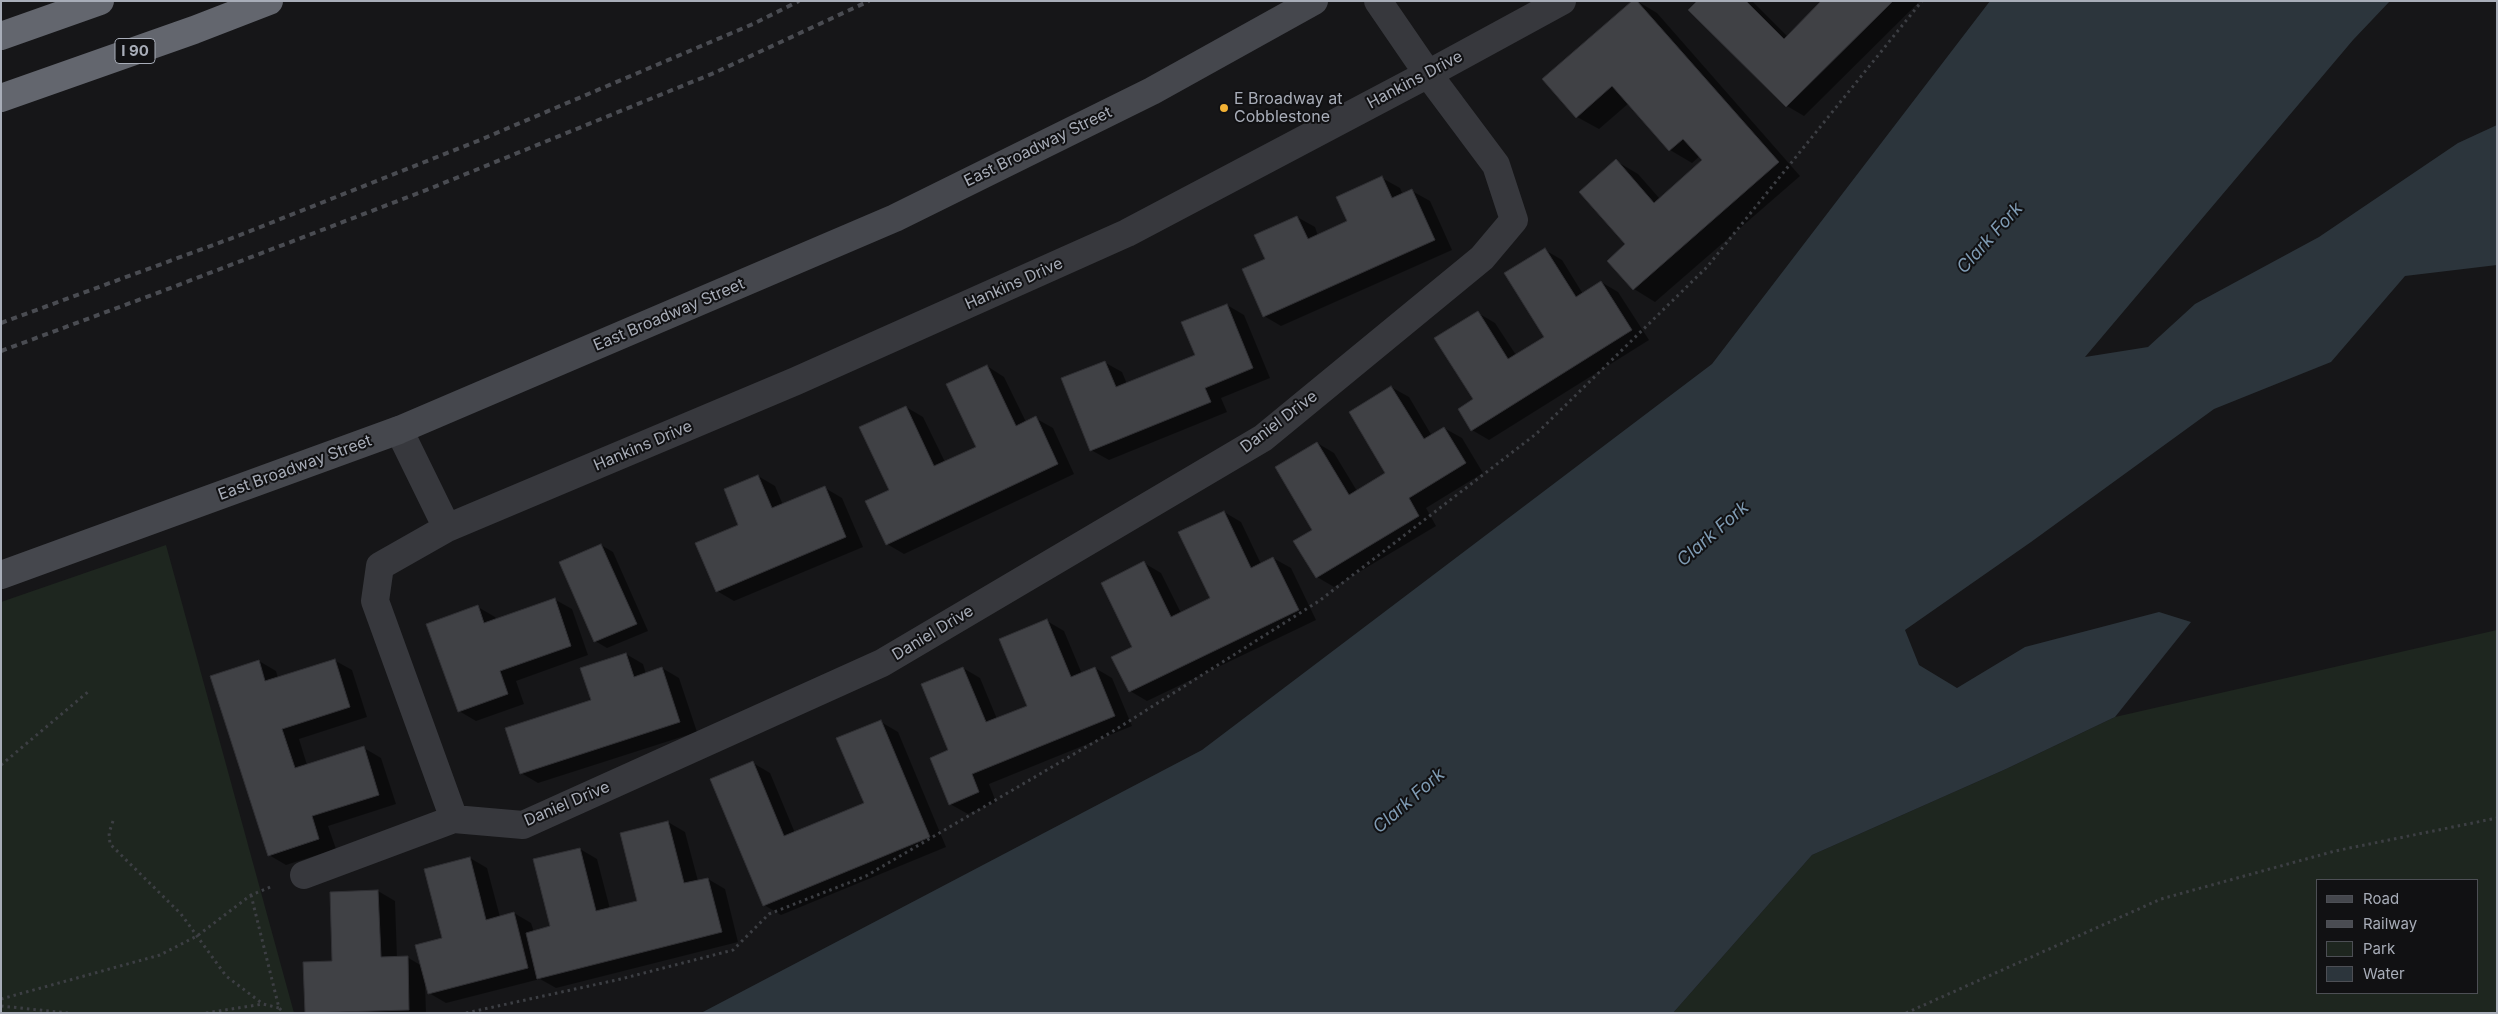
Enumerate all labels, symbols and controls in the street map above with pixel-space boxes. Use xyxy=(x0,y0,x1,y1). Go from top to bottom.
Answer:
road number: I 90 xyxy=(115,38,155,64)
street label: Hankins Drive xyxy=(1364,47,1466,113)
place label: E Broadway at Cobblestone xyxy=(1234,89,1342,127)
marker: E Broadway at Cobblestone xyxy=(1218,102,1230,114)
street label: East Broadway Street xyxy=(961,103,1115,191)
water label: Clark Fork xyxy=(1952,198,2028,278)
street label: Hankins Drive xyxy=(962,254,1066,314)
street label: East Broadway Street xyxy=(591,275,747,355)
street label: Daniel Drive xyxy=(1237,387,1321,457)
street label: Hankins Drive xyxy=(591,417,695,475)
street label: East Broadway Street xyxy=(216,431,374,505)
water label: Clark Fork xyxy=(1673,497,1753,571)
street label: Daniel Drive xyxy=(889,601,977,665)
water label: Clark Fork xyxy=(1369,764,1449,838)
street label: Daniel Drive xyxy=(521,777,613,831)
legend xyxy=(2316,879,2478,994)
text: Road xyxy=(2363,889,2399,908)
text: Railway xyxy=(2363,914,2417,933)
text: Park xyxy=(2363,939,2395,958)
text: Water xyxy=(2363,964,2405,983)

